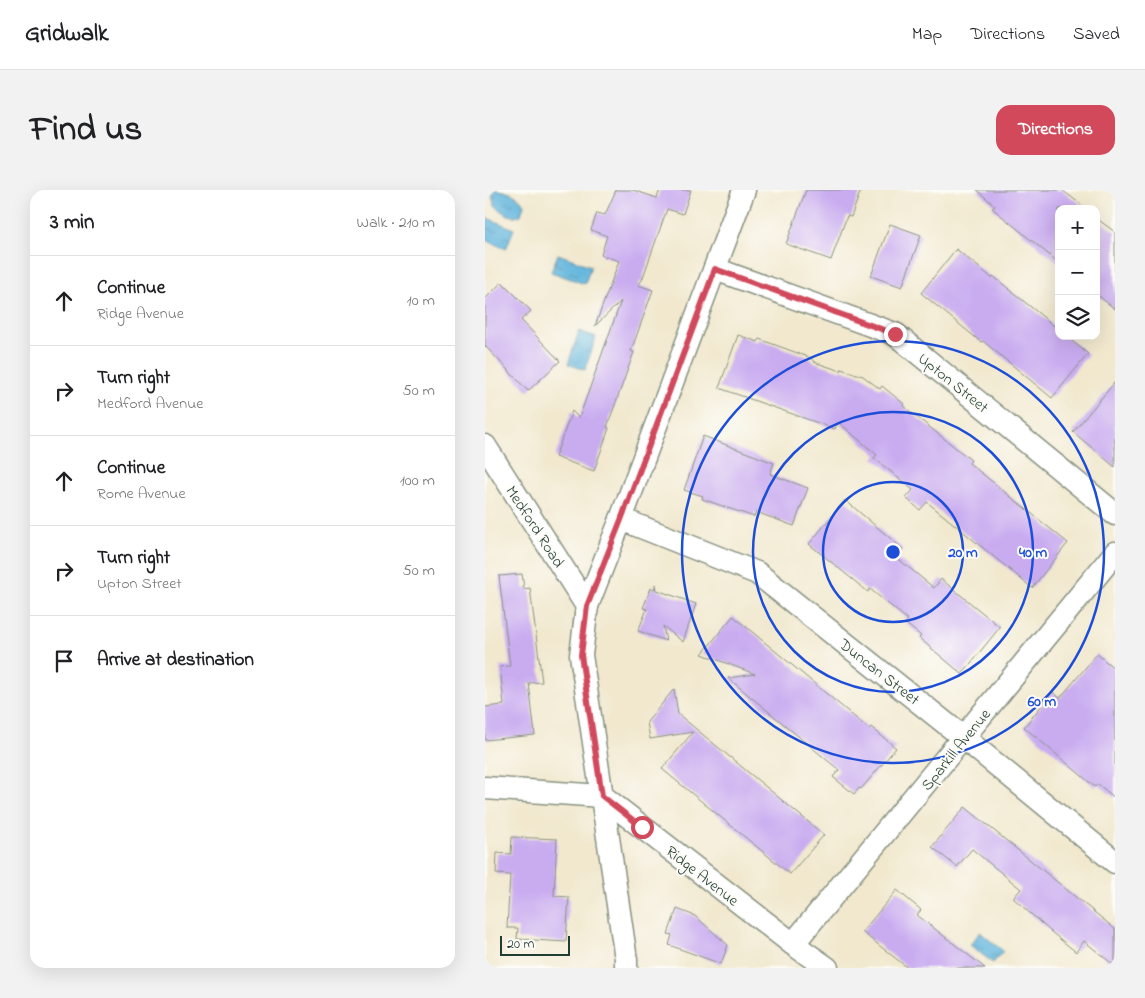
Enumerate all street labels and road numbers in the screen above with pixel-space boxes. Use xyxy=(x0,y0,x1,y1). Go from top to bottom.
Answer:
street label: Upton Street xyxy=(912,348,994,420)
street label: Medford Road xyxy=(499,481,570,573)
street label: Duncan Street xyxy=(832,633,925,712)
street label: Sparkill Avenue xyxy=(916,703,998,797)
street label: Ridge Avenue xyxy=(660,840,744,913)

